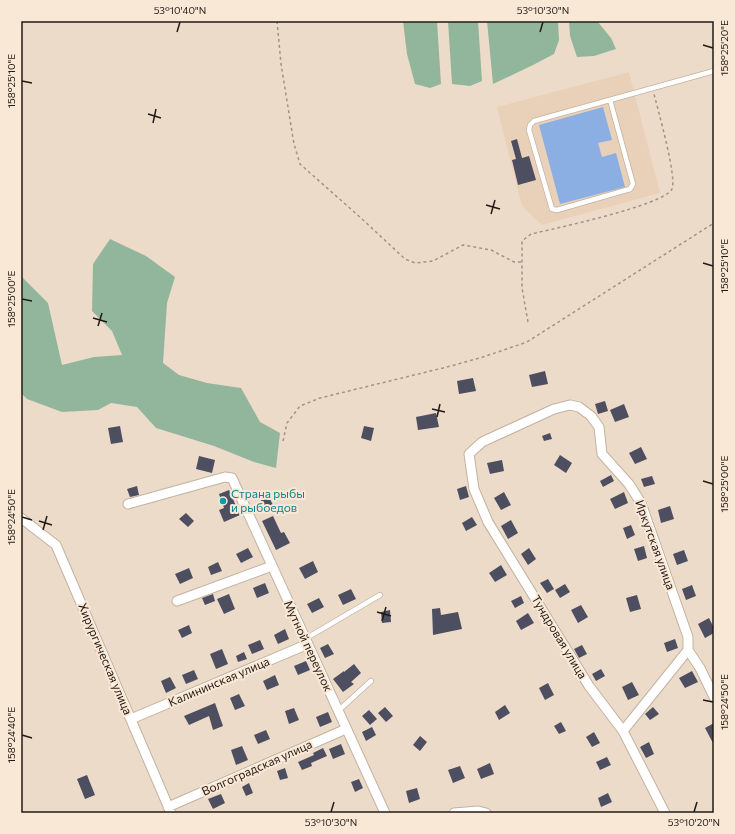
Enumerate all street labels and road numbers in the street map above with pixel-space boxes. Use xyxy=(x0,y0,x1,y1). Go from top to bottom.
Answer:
street label: Иркутская улица xyxy=(633,498,679,591)
street label: Тундровая улица xyxy=(529,592,590,681)
street label: Мутной переулок xyxy=(282,598,336,694)
street label: Хирургическая улица xyxy=(76,601,136,717)
street label: Калининская улица xyxy=(166,653,271,709)
street label: Волгоградская улица xyxy=(199,736,314,798)

